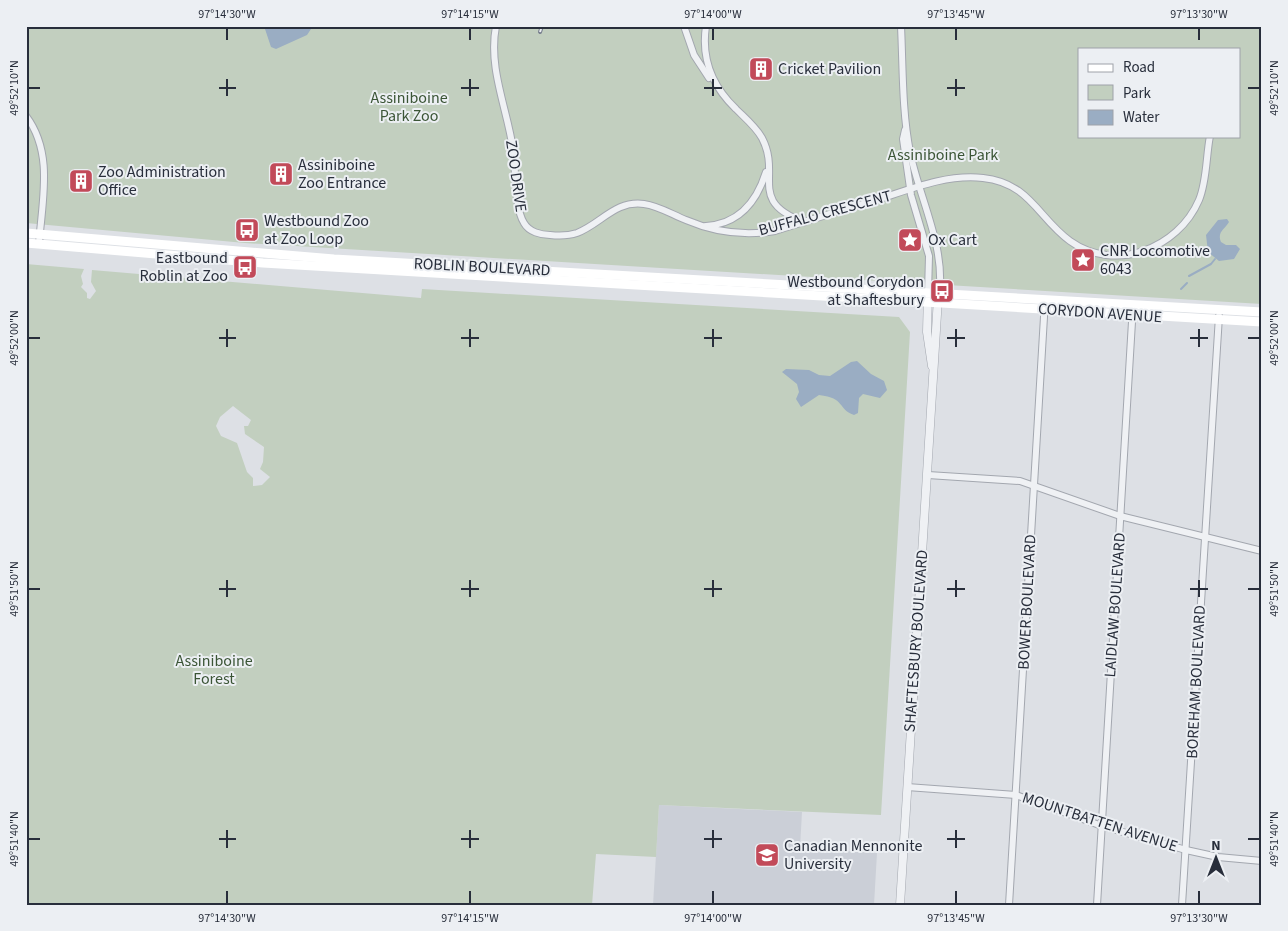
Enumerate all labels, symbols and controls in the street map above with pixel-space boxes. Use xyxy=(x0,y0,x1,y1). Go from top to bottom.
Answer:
text: 97°14'30"W xyxy=(198,6,256,23)
text: 97°14'15"W xyxy=(441,6,499,23)
text: 97°14'00"W xyxy=(684,6,742,23)
text: 97°13'45"W xyxy=(927,6,985,23)
text: 97°13'30"W xyxy=(1170,6,1228,23)
legend xyxy=(1078,48,1240,138)
building icon: Cricket Pavilion xyxy=(748,56,774,82)
text: Road xyxy=(1123,57,1155,78)
place label: Cricket Pavilion xyxy=(778,58,881,80)
text: 49°52'10"N xyxy=(6,60,23,116)
text: 49°52'10"N xyxy=(1266,60,1283,116)
text: Park xyxy=(1123,83,1152,104)
park label: Assiniboine Park Zoo xyxy=(370,87,448,127)
text: Water xyxy=(1123,107,1160,128)
street label: ZOO DRIVE xyxy=(500,139,532,213)
park label: Assiniboine Park xyxy=(888,144,998,166)
place label: Assiniboine Zoo Entrance xyxy=(298,154,386,194)
place label: Zoo Administration Office xyxy=(98,161,226,201)
building icon: Assiniboine Zoo Entrance xyxy=(268,161,294,187)
building icon: Zoo Administration Office xyxy=(68,168,94,194)
street label: BUFFALO CRESCENT xyxy=(756,185,894,241)
place label: Westbound Zoo at Zoo Loop xyxy=(264,210,369,250)
bus stop icon: Westbound Zoo at Zoo Loop xyxy=(234,217,260,243)
place icon: Ox Cart xyxy=(897,227,923,253)
place label: Ox Cart xyxy=(928,229,977,251)
place label: CNR Locomotive 6043 xyxy=(1100,240,1210,280)
place label: Eastbound Roblin at Zoo xyxy=(139,247,228,287)
place icon: CNR Locomotive 6043 xyxy=(1070,247,1096,273)
street label: ROBLIN BOULEVARD xyxy=(413,252,551,282)
bus stop icon: Eastbound Roblin at Zoo xyxy=(232,254,258,280)
place label: Westbound Corydon at Shaftesbury xyxy=(787,271,925,311)
bus stop icon: Westbound Corydon at Shaftesbury xyxy=(929,278,955,304)
street label: CORYDON AVENUE xyxy=(1037,298,1163,328)
text: 49°52'00"N xyxy=(6,310,23,366)
text: 49°52'00"N xyxy=(1266,310,1283,366)
street label: LAIDLAW BOULEVARD xyxy=(1099,532,1131,678)
street label: BOWER BOULEVARD xyxy=(1012,534,1042,670)
street label: SHAFTESBURY BOULEVARD xyxy=(899,549,933,733)
text: 49°51'50"N xyxy=(6,561,23,617)
text: 49°51'50"N xyxy=(1266,561,1283,617)
street label: BOREHAM BOULEVARD xyxy=(1181,605,1211,759)
park label: Assiniboine Forest xyxy=(175,650,253,690)
street label: MOUNTBATTEN AVENUE xyxy=(1020,786,1180,858)
text: 49°51'40"N xyxy=(6,811,23,867)
text: 49°51'40"N xyxy=(1266,811,1283,867)
north arrow xyxy=(1190,834,1240,884)
place label: Canadian Mennonite University xyxy=(784,835,922,875)
text: N xyxy=(1211,836,1221,856)
school or university icon: Canadian Mennonite University xyxy=(754,842,780,868)
text: 97°14'30"W xyxy=(198,910,256,927)
text: 97°14'15"W xyxy=(441,910,499,927)
text: 97°14'00"W xyxy=(684,910,742,927)
text: 97°13'45"W xyxy=(927,910,985,927)
text: 97°13'30"W xyxy=(1170,910,1228,927)

